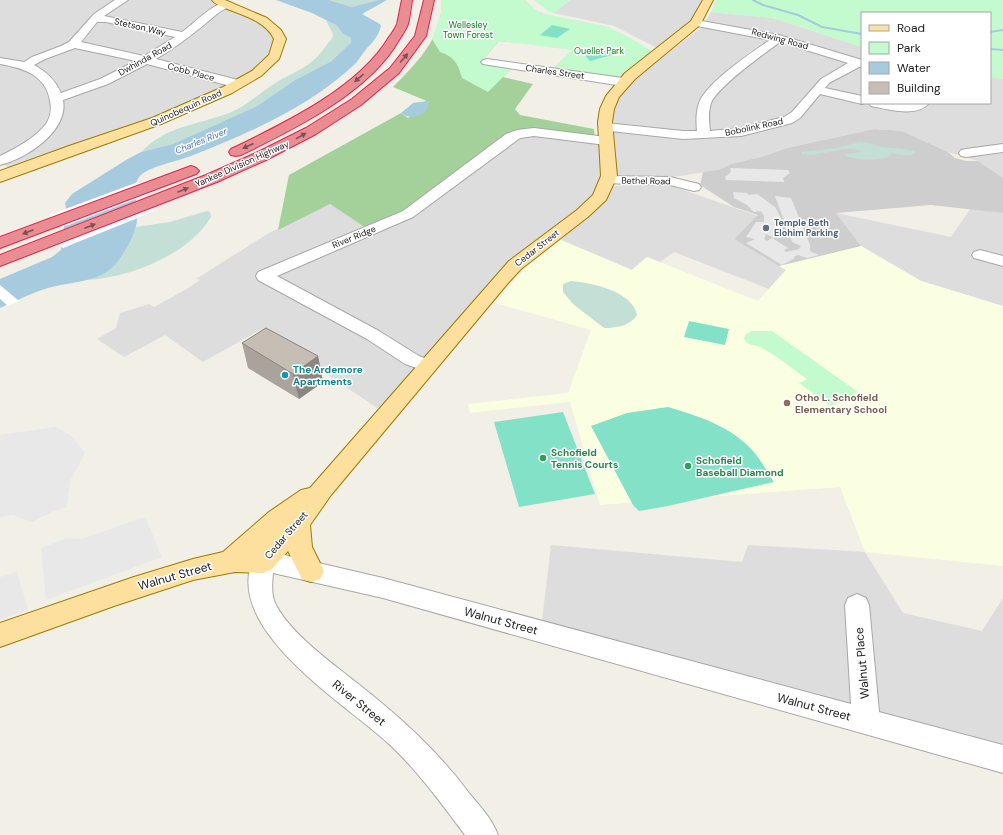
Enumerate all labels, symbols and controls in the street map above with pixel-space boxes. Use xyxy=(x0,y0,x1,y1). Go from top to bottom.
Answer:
legend xyxy=(861,12,991,104)
street label: Stetson Way xyxy=(113,15,167,39)
park label: Wellesley Town Forest xyxy=(443,19,493,41)
text: Road xyxy=(897,20,925,36)
street label: Redwing Road xyxy=(750,26,810,52)
street label: Dwhinda Road xyxy=(116,39,174,79)
text: Park xyxy=(897,40,921,56)
park label: Ouellet Park xyxy=(574,45,624,57)
one-way arrow xyxy=(400,53,409,64)
street label: Cobb Place xyxy=(166,60,216,84)
text: Water xyxy=(897,60,931,76)
street label: Charles Street xyxy=(525,62,586,82)
one-way arrow xyxy=(354,74,364,83)
text: Building xyxy=(897,80,941,96)
street label: Quinobequin Road xyxy=(148,87,224,129)
street label: Bobolink Road xyxy=(724,115,784,139)
water label: Charles River xyxy=(173,125,229,157)
one-way arrow xyxy=(295,133,307,140)
street label: Yankee Division Highway xyxy=(193,138,291,190)
one-way arrow xyxy=(243,143,254,149)
street label: Bethel Road xyxy=(621,175,671,187)
one-way arrow xyxy=(177,187,189,193)
place label: Temple Beth Elohim Parking xyxy=(774,217,839,239)
one-way arrow xyxy=(85,223,97,229)
street label: River Ridge xyxy=(330,223,378,251)
marker: Temple Beth Elohim Parking xyxy=(761,223,771,233)
street label: Cedar Street xyxy=(512,227,562,269)
one-way arrow xyxy=(22,230,34,236)
place label: The Ardemore Apartments xyxy=(293,363,363,388)
marker: The Ardemore Apartments xyxy=(280,370,290,380)
place label: Otho L. Schofield Elementary School xyxy=(795,391,887,416)
marker: Otho L. Schofield Elementary School xyxy=(782,398,792,408)
place label: Schofield Tennis Courts xyxy=(551,446,618,471)
marker: Schofield Tennis Courts xyxy=(538,453,548,463)
place label: Schofield Baseball Diamond xyxy=(696,454,784,479)
marker: Schofield Baseball Diamond xyxy=(683,461,693,471)
street label: Cedar Street xyxy=(262,508,310,562)
street label: Walnut Street xyxy=(136,558,214,594)
street label: Walnut Street xyxy=(462,603,540,639)
street label: Walnut Place xyxy=(851,626,873,699)
street label: River Street xyxy=(329,676,389,730)
street label: Walnut Street xyxy=(775,689,853,725)

